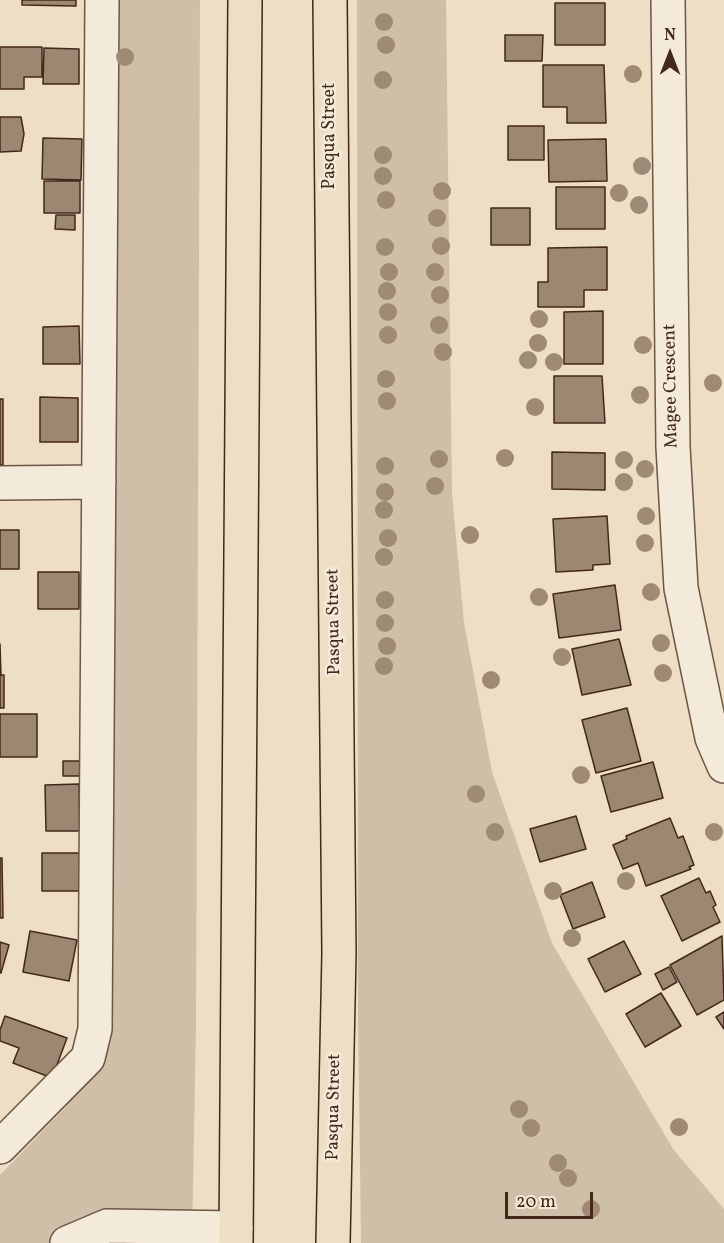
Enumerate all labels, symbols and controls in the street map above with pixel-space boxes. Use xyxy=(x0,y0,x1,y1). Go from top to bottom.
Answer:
north arrow xyxy=(640,24,700,84)
text: N xyxy=(664,25,676,47)
street label: Pasqua Street xyxy=(320,83,342,189)
street label: Magee Crescent xyxy=(660,323,684,449)
street label: Pasqua Street xyxy=(323,568,347,676)
street label: Pasqua Street xyxy=(323,1053,347,1161)
scale bar xyxy=(508,1180,596,1218)
text: 20 m xyxy=(516,1190,556,1215)

